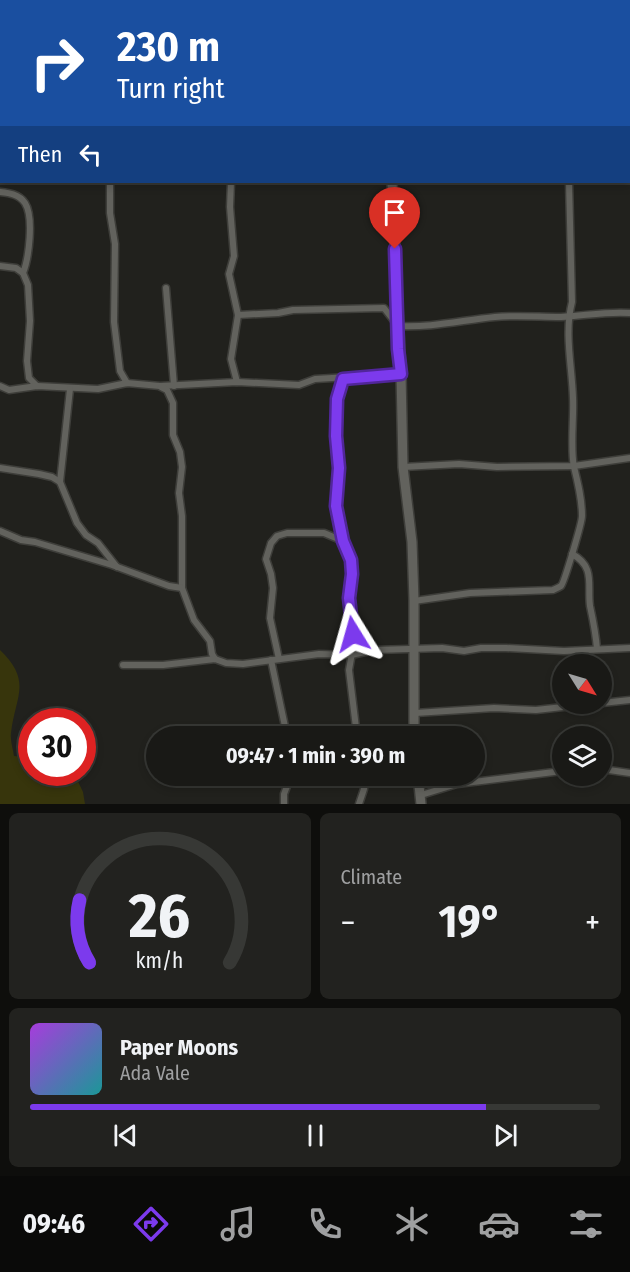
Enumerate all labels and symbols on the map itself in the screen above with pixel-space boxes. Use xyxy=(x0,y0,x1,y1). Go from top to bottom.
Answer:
pin xyxy=(369,187,420,249)
position arrow xyxy=(321,602,385,666)
north arrow xyxy=(552,654,612,714)
speed limit sign: 30 xyxy=(18,708,96,786)

